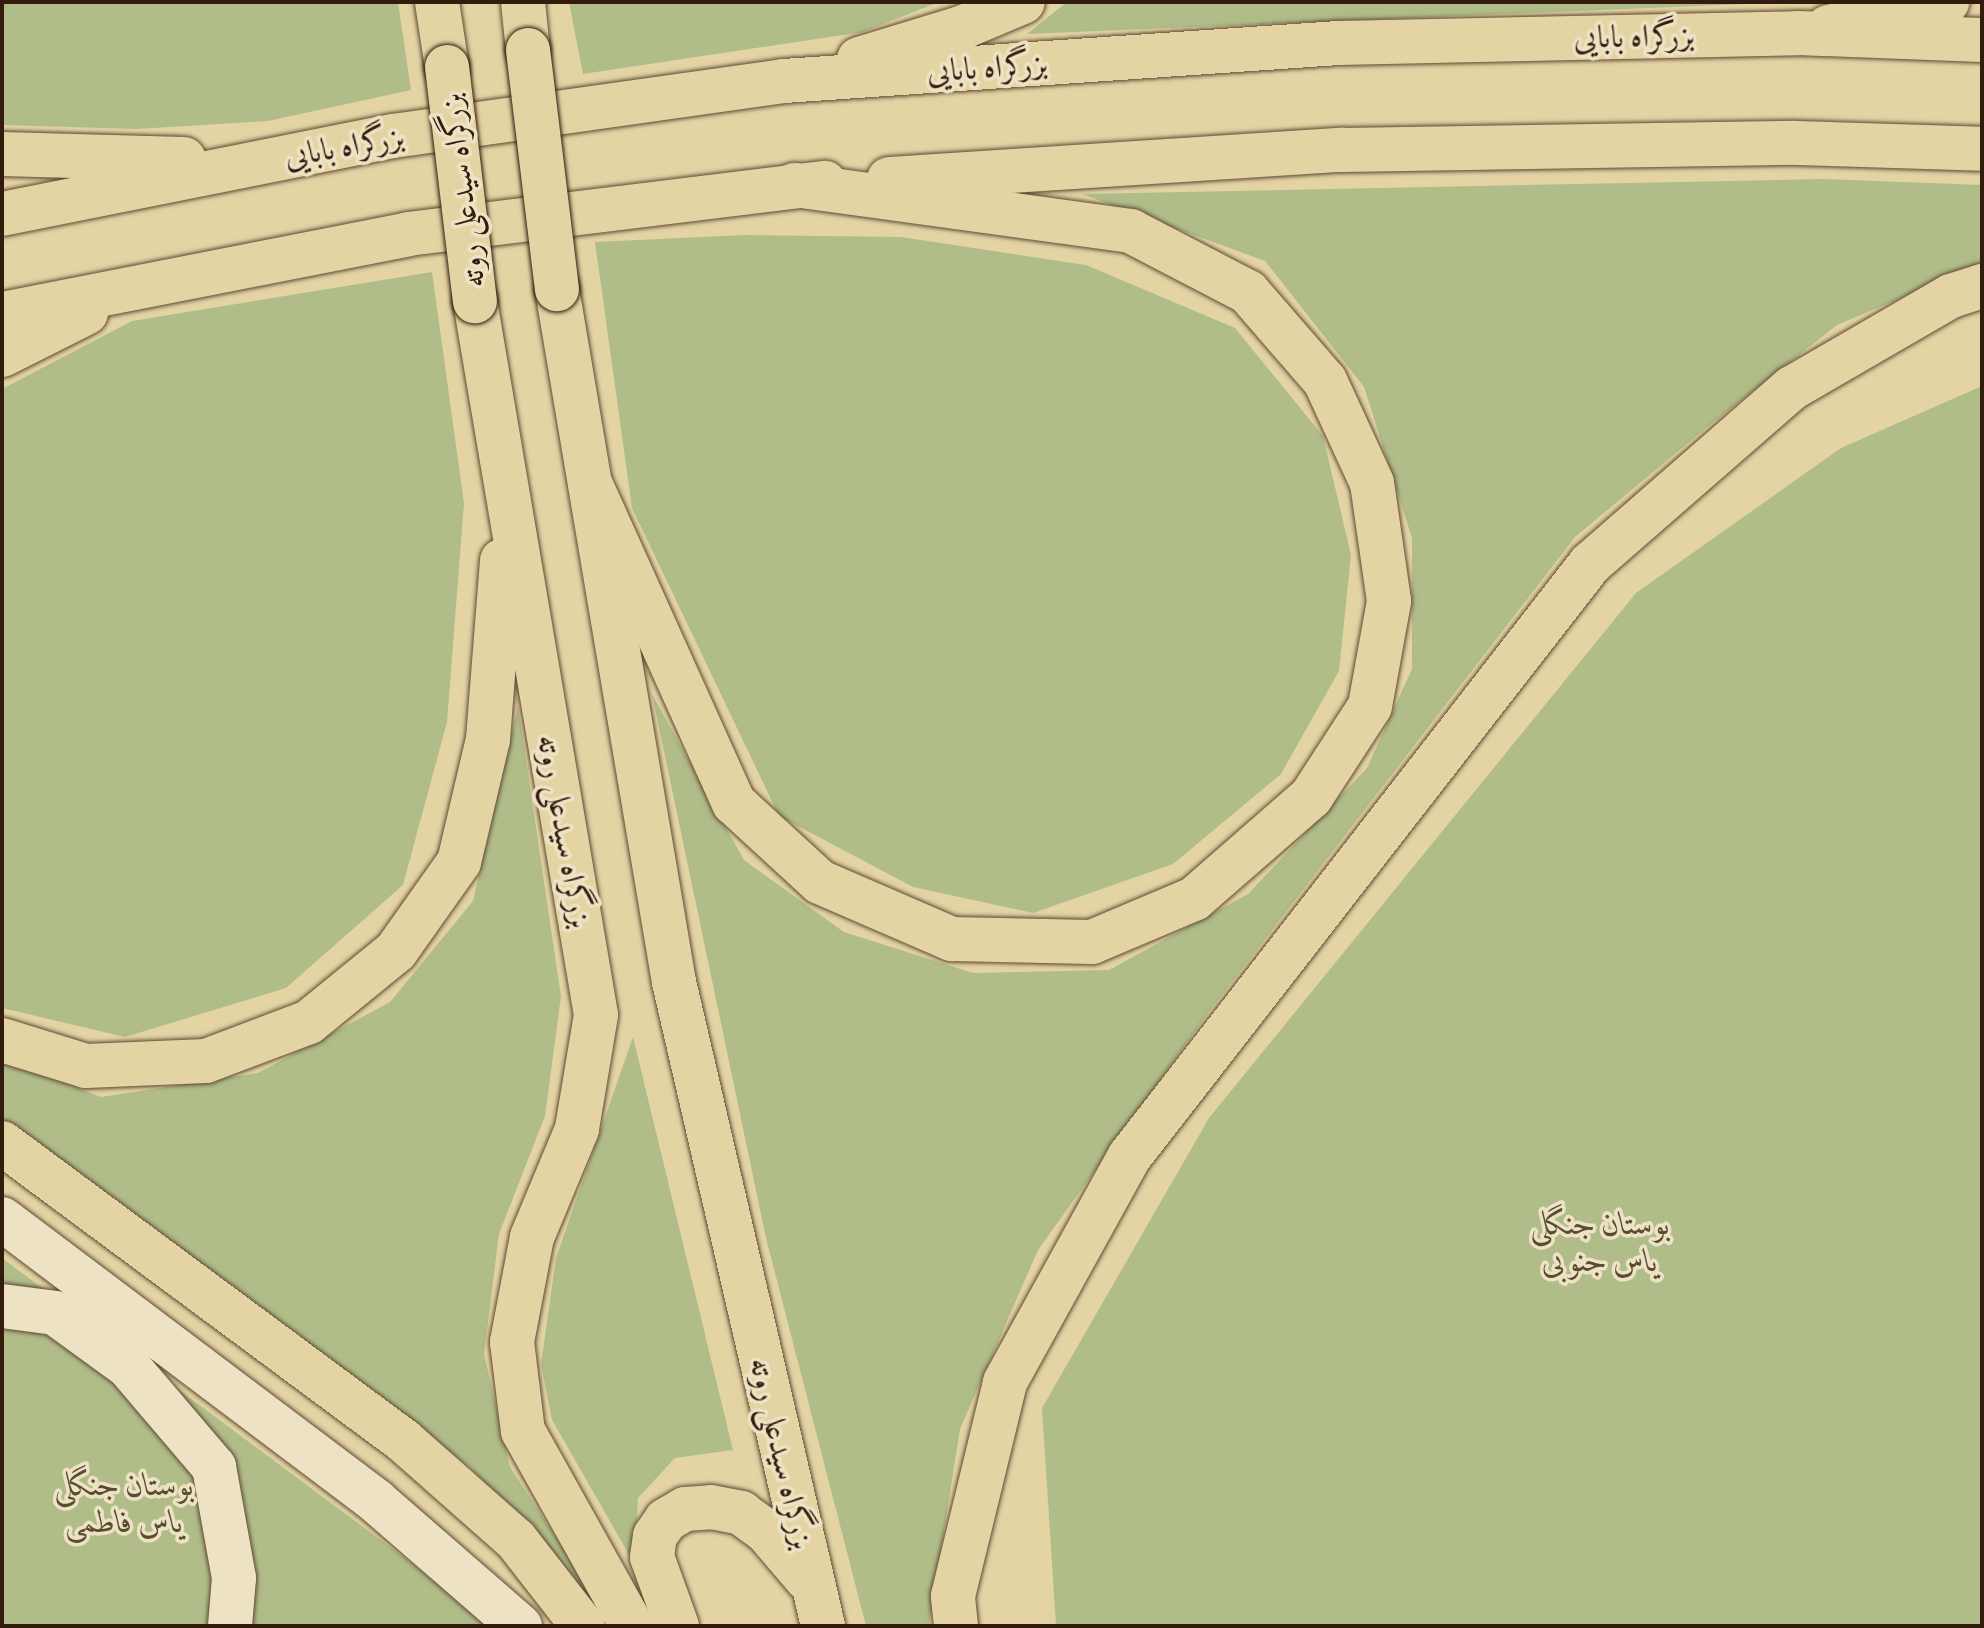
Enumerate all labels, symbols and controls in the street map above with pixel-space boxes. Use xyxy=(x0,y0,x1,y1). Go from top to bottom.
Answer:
street label: بزرگراه بابایی xyxy=(1573,16,1695,56)
street label: بزرگراه بابایی xyxy=(925,44,1049,90)
street label: بزرگراه سیدعلی روته xyxy=(431,92,493,290)
street label: بزرگراه بابایی xyxy=(281,117,407,175)
street label: بزرگراه سیدعلی روته xyxy=(529,731,601,931)
park label: بوستان جنگلی یاس جنوبی xyxy=(1530,1205,1670,1280)
street label: بزرگراه سیدعلی روته xyxy=(741,1353,823,1553)
park label: بوستان جنگلی یاس فاطمی xyxy=(54,1466,194,1541)

